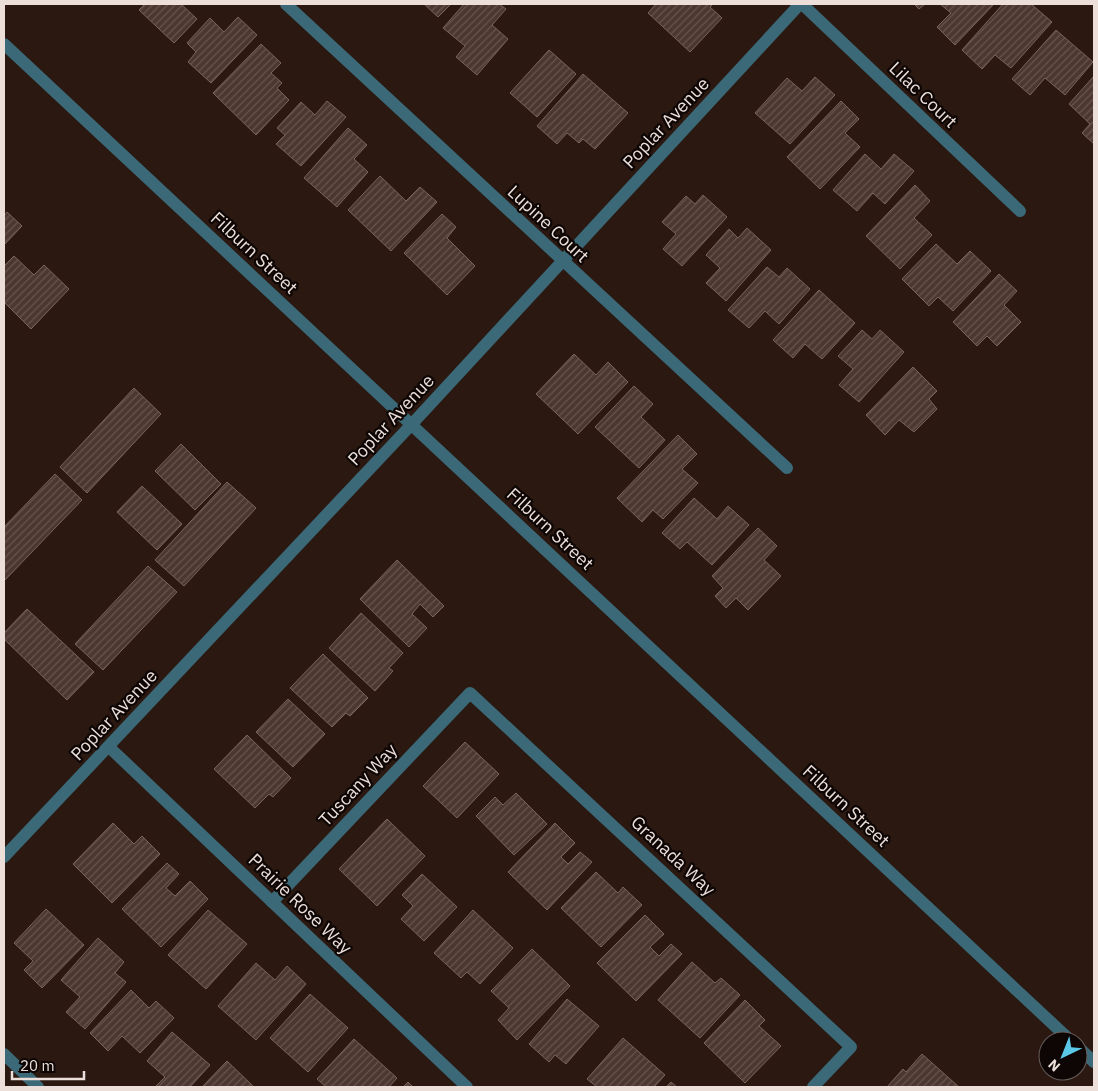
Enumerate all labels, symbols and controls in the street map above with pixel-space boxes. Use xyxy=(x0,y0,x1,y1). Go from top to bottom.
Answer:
street label: Lilac Court xyxy=(884,57,962,133)
street label: Poplar Avenue xyxy=(617,72,714,173)
street label: Lupine Court xyxy=(503,180,594,267)
street label: Filburn Street xyxy=(206,207,303,299)
street label: Poplar Avenue xyxy=(342,369,439,470)
street label: Filburn Street xyxy=(502,483,599,575)
street label: Poplar Avenue xyxy=(65,664,162,765)
street label: Tuscany Way xyxy=(314,739,402,831)
street label: Filburn Street xyxy=(798,760,895,852)
street label: Granada Way xyxy=(626,811,720,901)
street label: Prairie Rose Way xyxy=(244,848,357,959)
north arrow xyxy=(1038,1031,1088,1081)
scale bar xyxy=(12,1048,85,1080)
text: N xyxy=(1044,1055,1064,1076)
text: 20 m xyxy=(20,1056,55,1075)

